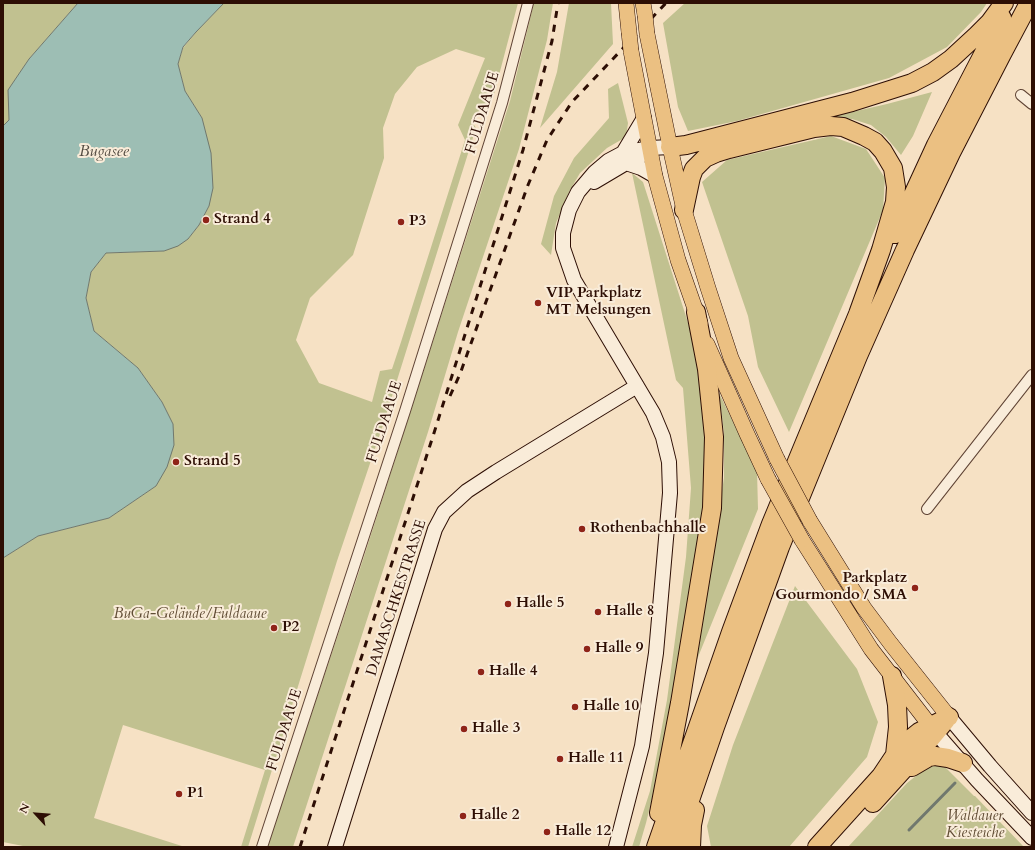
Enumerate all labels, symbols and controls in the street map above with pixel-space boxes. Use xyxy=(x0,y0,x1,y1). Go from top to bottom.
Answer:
street label: FULDAAUE xyxy=(462,70,504,156)
water label: Bugasee xyxy=(79,142,129,162)
place label: Strand 4 xyxy=(214,211,271,229)
place label: P3 xyxy=(409,213,426,231)
marker: Strand 4 xyxy=(201,215,211,225)
marker: P3 xyxy=(396,217,406,227)
place label: VIP Parkplatz MT Melsungen xyxy=(546,285,651,320)
marker: VIP Parkplatz MT Melsungen xyxy=(533,298,543,308)
street label: FULDAAUE xyxy=(363,379,407,465)
place label: Strand 5 xyxy=(184,453,241,471)
marker: Strand 5 xyxy=(171,457,181,467)
street label: DAMASCHKESTRASSE xyxy=(363,517,431,679)
place label: Rothenbachhalle xyxy=(590,520,706,538)
marker: Rothenbachhalle xyxy=(577,524,587,534)
place label: Parkplatz Gourmondo / SMA xyxy=(775,570,907,605)
marker: Parkplatz Gourmondo / SMA xyxy=(910,583,920,593)
place label: Halle 5 xyxy=(516,595,565,613)
marker: Halle 5 xyxy=(503,599,513,609)
place label: Halle 8 xyxy=(606,603,655,621)
park label: BuGa-Gelände/Fuldaaue xyxy=(114,606,266,624)
marker: Halle 8 xyxy=(593,607,603,617)
place label: P2 xyxy=(282,619,299,637)
marker: P2 xyxy=(269,623,279,633)
place label: Halle 9 xyxy=(595,640,644,658)
marker: Halle 9 xyxy=(582,644,592,654)
place label: Halle 4 xyxy=(489,663,538,681)
marker: Halle 4 xyxy=(476,667,486,677)
street label: FULDAAUE xyxy=(263,687,307,773)
place label: Halle 10 xyxy=(583,698,639,716)
marker: Halle 10 xyxy=(570,702,580,712)
place label: Halle 3 xyxy=(472,720,521,738)
marker: Halle 3 xyxy=(459,724,469,734)
place label: Halle 11 xyxy=(568,750,624,768)
marker: Halle 11 xyxy=(555,754,565,764)
place label: P1 xyxy=(187,785,204,803)
marker: P1 xyxy=(174,789,184,799)
north arrow xyxy=(16,794,56,834)
text: N xyxy=(16,801,34,816)
place label: Halle 2 xyxy=(471,807,520,825)
park label: Waldauer Kiesteiche xyxy=(946,808,1004,843)
marker: Halle 2 xyxy=(458,811,468,821)
place label: Halle 12 xyxy=(555,823,611,841)
marker: Halle 12 xyxy=(542,827,552,837)

